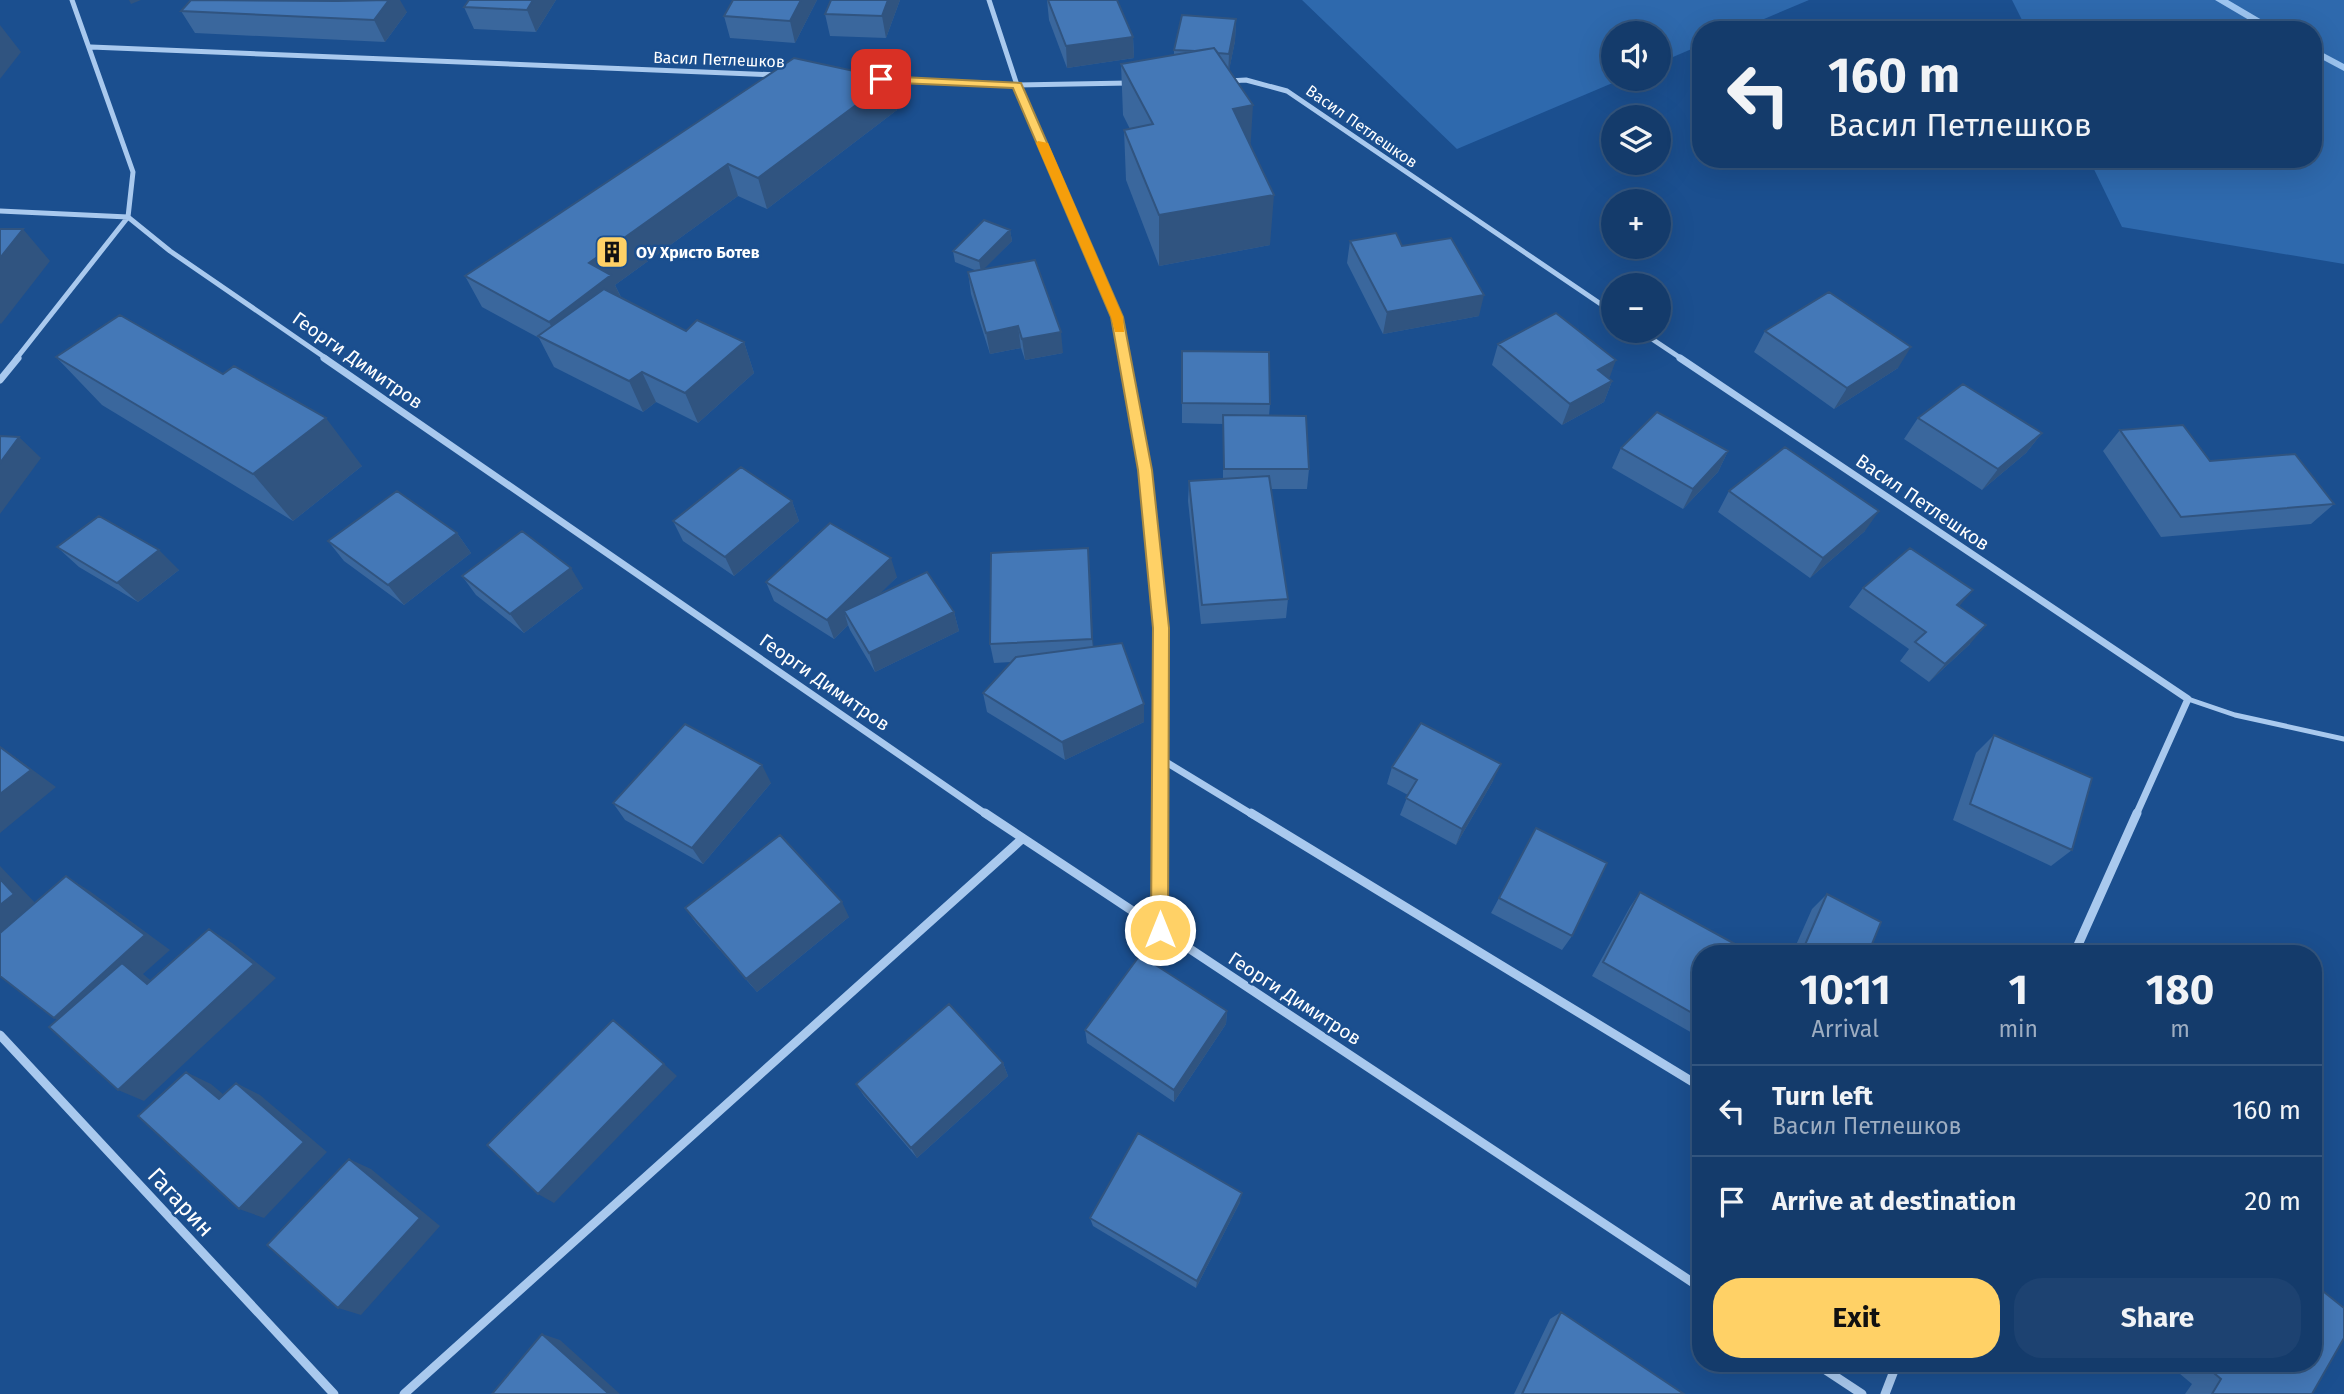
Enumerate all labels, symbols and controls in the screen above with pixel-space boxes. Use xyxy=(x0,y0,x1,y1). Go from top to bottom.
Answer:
map controls xyxy=(1601,21,1671,343)
button: sound xyxy=(1601,21,1671,91)
text: 160 m xyxy=(1828,46,1960,105)
street label: Васил Петлешков xyxy=(653,48,785,71)
pin xyxy=(851,49,911,109)
icon: left xyxy=(1713,49,1804,140)
icon: arrive xyxy=(862,60,900,98)
street label: Васил Петлешков xyxy=(1302,81,1421,172)
button: layers xyxy=(1601,105,1671,175)
text: Васил Петлешков xyxy=(1828,106,2092,144)
button: + xyxy=(1601,189,1671,259)
building icon: ОУ Христо Ботев xyxy=(593,233,631,271)
place label: ОУ Христо Ботев xyxy=(636,243,760,262)
button: − xyxy=(1601,273,1671,343)
street label: Георги Димитров xyxy=(288,307,427,414)
street label: Васил Петлешков xyxy=(1851,449,1994,556)
street label: Георги Димитров xyxy=(755,629,894,736)
position arrow xyxy=(1123,893,1197,967)
street label: Георги Димитров xyxy=(1224,947,1366,1050)
text: 10:11 xyxy=(1800,965,1891,1015)
text: 1 xyxy=(2008,965,2028,1015)
text: 180 xyxy=(2146,965,2214,1015)
text: Arrival xyxy=(1811,1015,1879,1043)
text: min xyxy=(1998,1015,2038,1043)
text: m xyxy=(2170,1015,2190,1043)
text: Turn left xyxy=(1772,1081,1873,1112)
icon: left xyxy=(1713,1092,1751,1130)
text: 160 m xyxy=(2232,1095,2301,1126)
text: Васил Петлешков xyxy=(1772,1112,1962,1140)
street label: Гагарин xyxy=(142,1162,220,1242)
icon: arrive xyxy=(1713,1183,1751,1221)
text: Arrive at destination xyxy=(1772,1186,2016,1217)
text: 20 m xyxy=(2244,1186,2301,1217)
button: Exit xyxy=(1713,1278,2000,1358)
button: Share xyxy=(2014,1278,2301,1358)

